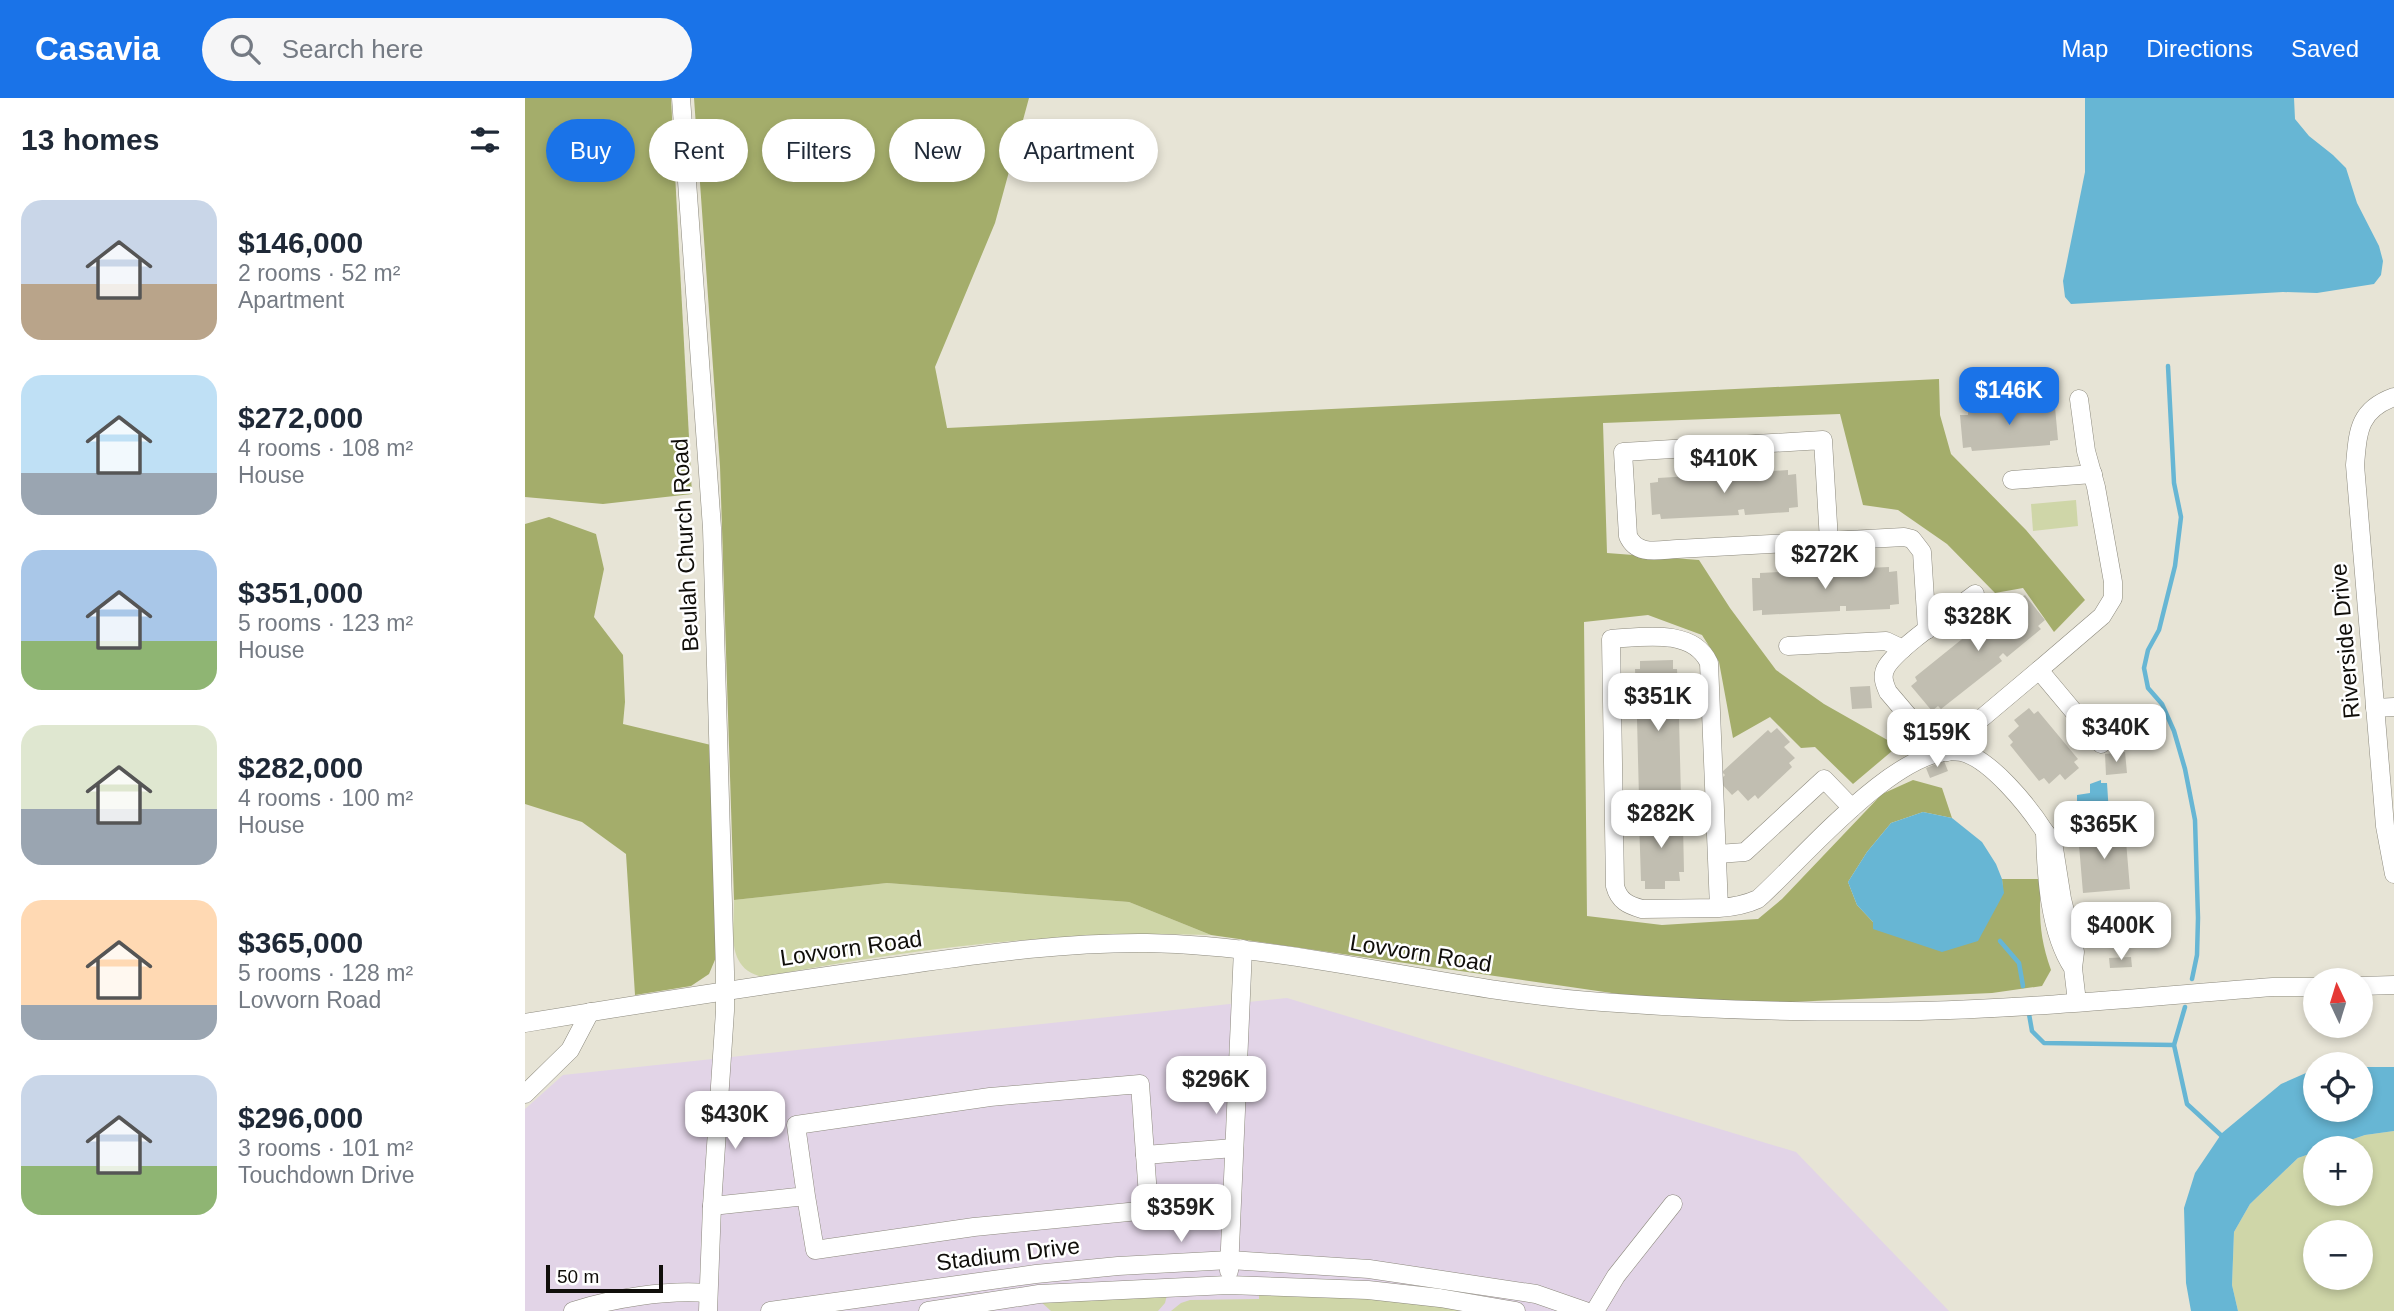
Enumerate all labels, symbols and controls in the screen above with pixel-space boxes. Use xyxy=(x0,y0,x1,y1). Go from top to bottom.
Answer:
search box xyxy=(202,18,692,81)
text: Casavia xyxy=(35,30,160,67)
icon: search xyxy=(226,30,264,68)
text: Search here xyxy=(282,34,423,64)
text: Map xyxy=(2062,35,2108,62)
text: Directions xyxy=(2146,35,2253,62)
text: Saved xyxy=(2291,35,2359,62)
chip: Buy xyxy=(546,119,635,182)
chip: Rent xyxy=(649,119,748,182)
chip: Filters xyxy=(762,119,875,182)
chip: New xyxy=(889,119,985,182)
chip: Apartment xyxy=(999,119,1158,182)
icon: filters xyxy=(466,121,504,159)
text: 13 homes xyxy=(21,123,159,156)
text: $146,000 xyxy=(238,226,363,259)
icon: home xyxy=(77,228,161,312)
text: 2 rooms · 52 m² xyxy=(238,260,400,286)
text: Apartment xyxy=(238,287,344,313)
pin: $146K xyxy=(1960,368,2058,427)
text: $146K xyxy=(1975,377,2043,403)
text: $272,000 xyxy=(238,401,363,434)
icon: home xyxy=(77,403,161,487)
text: 4 rooms · 108 m² xyxy=(238,435,413,461)
pin: $410K xyxy=(1675,436,1773,495)
street label: Beulah Church Road xyxy=(666,438,704,652)
text: $410K xyxy=(1690,445,1758,471)
text: House xyxy=(238,462,304,488)
pin: $272K xyxy=(1776,532,1874,591)
text: $272K xyxy=(1791,541,1859,567)
street label: Riverside Drive xyxy=(2325,562,2365,720)
text: $351,000 xyxy=(238,576,363,609)
icon: home xyxy=(77,578,161,662)
pin: $328K xyxy=(1929,594,2027,653)
text: $328K xyxy=(1944,603,2012,629)
text: 5 rooms · 123 m² xyxy=(238,610,413,636)
text: House xyxy=(238,637,304,663)
pin: $351K xyxy=(1609,674,1707,733)
text: $351K xyxy=(1624,683,1692,709)
pin: $340K xyxy=(2067,704,2165,764)
pin: $159K xyxy=(1888,710,1986,769)
text: $340K xyxy=(2082,714,2150,740)
text: $159K xyxy=(1903,719,1971,745)
text: $282,000 xyxy=(238,751,363,784)
icon: home xyxy=(77,753,161,837)
text: 4 rooms · 100 m² xyxy=(238,785,413,811)
pin: $282K xyxy=(1612,790,1710,850)
text: $282K xyxy=(1627,800,1695,826)
pin: $365K xyxy=(2055,802,2153,861)
text: $365K xyxy=(2070,811,2138,837)
text: House xyxy=(238,812,304,838)
pin: $400K xyxy=(2072,902,2170,962)
text: $400K xyxy=(2087,912,2155,938)
street label: Lovvorn Road xyxy=(778,925,924,971)
text: $365,000 xyxy=(238,926,363,959)
icon: home xyxy=(77,928,161,1012)
street label: Lovvorn Road xyxy=(1348,929,1494,977)
text: 5 rooms · 128 m² xyxy=(238,960,413,986)
north arrow xyxy=(2303,968,2373,1038)
map controls xyxy=(2303,968,2373,1290)
text: Lovvorn Road xyxy=(238,987,381,1013)
button: locate xyxy=(2303,1052,2373,1122)
pin: $296K xyxy=(1167,1056,1265,1116)
text: $296K xyxy=(1182,1066,1250,1092)
pin: $430K xyxy=(686,1091,784,1151)
text: $296,000 xyxy=(238,1101,363,1134)
text: $430K xyxy=(701,1101,769,1127)
icon: home xyxy=(77,1103,161,1187)
text: 3 rooms · 101 m² xyxy=(238,1135,413,1161)
button: + xyxy=(2303,1136,2373,1206)
text: Touchdown Drive xyxy=(238,1162,414,1188)
pin: $359K xyxy=(1132,1184,1230,1244)
text: $359K xyxy=(1147,1194,1215,1220)
button: − xyxy=(2303,1220,2373,1290)
street label: Stadium Drive xyxy=(935,1232,1081,1276)
scale bar xyxy=(546,1262,663,1294)
text: 50 m xyxy=(557,1266,599,1287)

